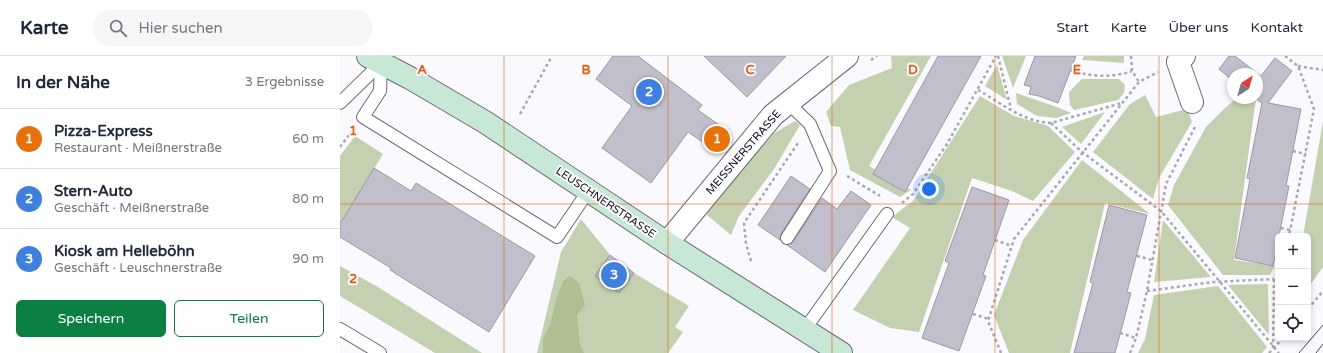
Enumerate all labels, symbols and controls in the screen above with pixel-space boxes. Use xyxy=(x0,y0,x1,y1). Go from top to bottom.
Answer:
search box xyxy=(93,10,373,46)
text: Karte xyxy=(20,17,69,39)
icon: search xyxy=(107,17,129,39)
text: Hier suchen xyxy=(139,19,223,37)
text: Start xyxy=(1057,19,1089,36)
text: Karte xyxy=(1111,19,1147,36)
text: Über uns xyxy=(1169,19,1229,36)
text: Kontakt xyxy=(1251,19,1303,36)
text: A xyxy=(417,62,427,78)
text: B xyxy=(581,62,591,78)
text: C xyxy=(745,62,755,78)
text: D xyxy=(908,62,918,78)
text: E xyxy=(1073,62,1081,78)
north arrow xyxy=(1227,68,1263,104)
text: In der Nähe xyxy=(16,72,110,93)
text: 3 Ergebnisse xyxy=(245,74,324,90)
pin: 2 xyxy=(636,77,662,107)
street label: MEISSNERSTRASSE xyxy=(703,107,784,197)
text: Pizza-Express xyxy=(54,122,153,140)
text: 1 xyxy=(349,123,357,139)
pin: 1 xyxy=(704,124,730,154)
text: 1 xyxy=(25,131,33,147)
text: 60 m xyxy=(292,131,324,147)
text: Restaurant · Meißnerstraße xyxy=(54,140,222,156)
street label: LEUSCHNERSTRASSE xyxy=(553,164,658,241)
your location xyxy=(919,179,939,199)
text: Stern-Auto xyxy=(54,182,133,200)
text: 2 xyxy=(25,191,33,207)
text: 80 m xyxy=(292,191,324,207)
text: Geschäft · Meißnerstraße xyxy=(54,200,209,216)
map controls xyxy=(1275,233,1311,341)
button: + xyxy=(1275,233,1311,269)
text: Kiosk am Helleböhn xyxy=(54,242,195,260)
text: 3 xyxy=(25,251,33,267)
text: 90 m xyxy=(292,251,324,267)
text: Geschäft · Leuschnerstraße xyxy=(54,260,222,276)
pin: 3 xyxy=(601,260,627,290)
button: − xyxy=(1275,269,1311,305)
text: 2 xyxy=(349,271,357,287)
button: Speichern xyxy=(16,300,166,337)
button: Teilen xyxy=(174,300,324,337)
button: locate xyxy=(1275,305,1311,341)

